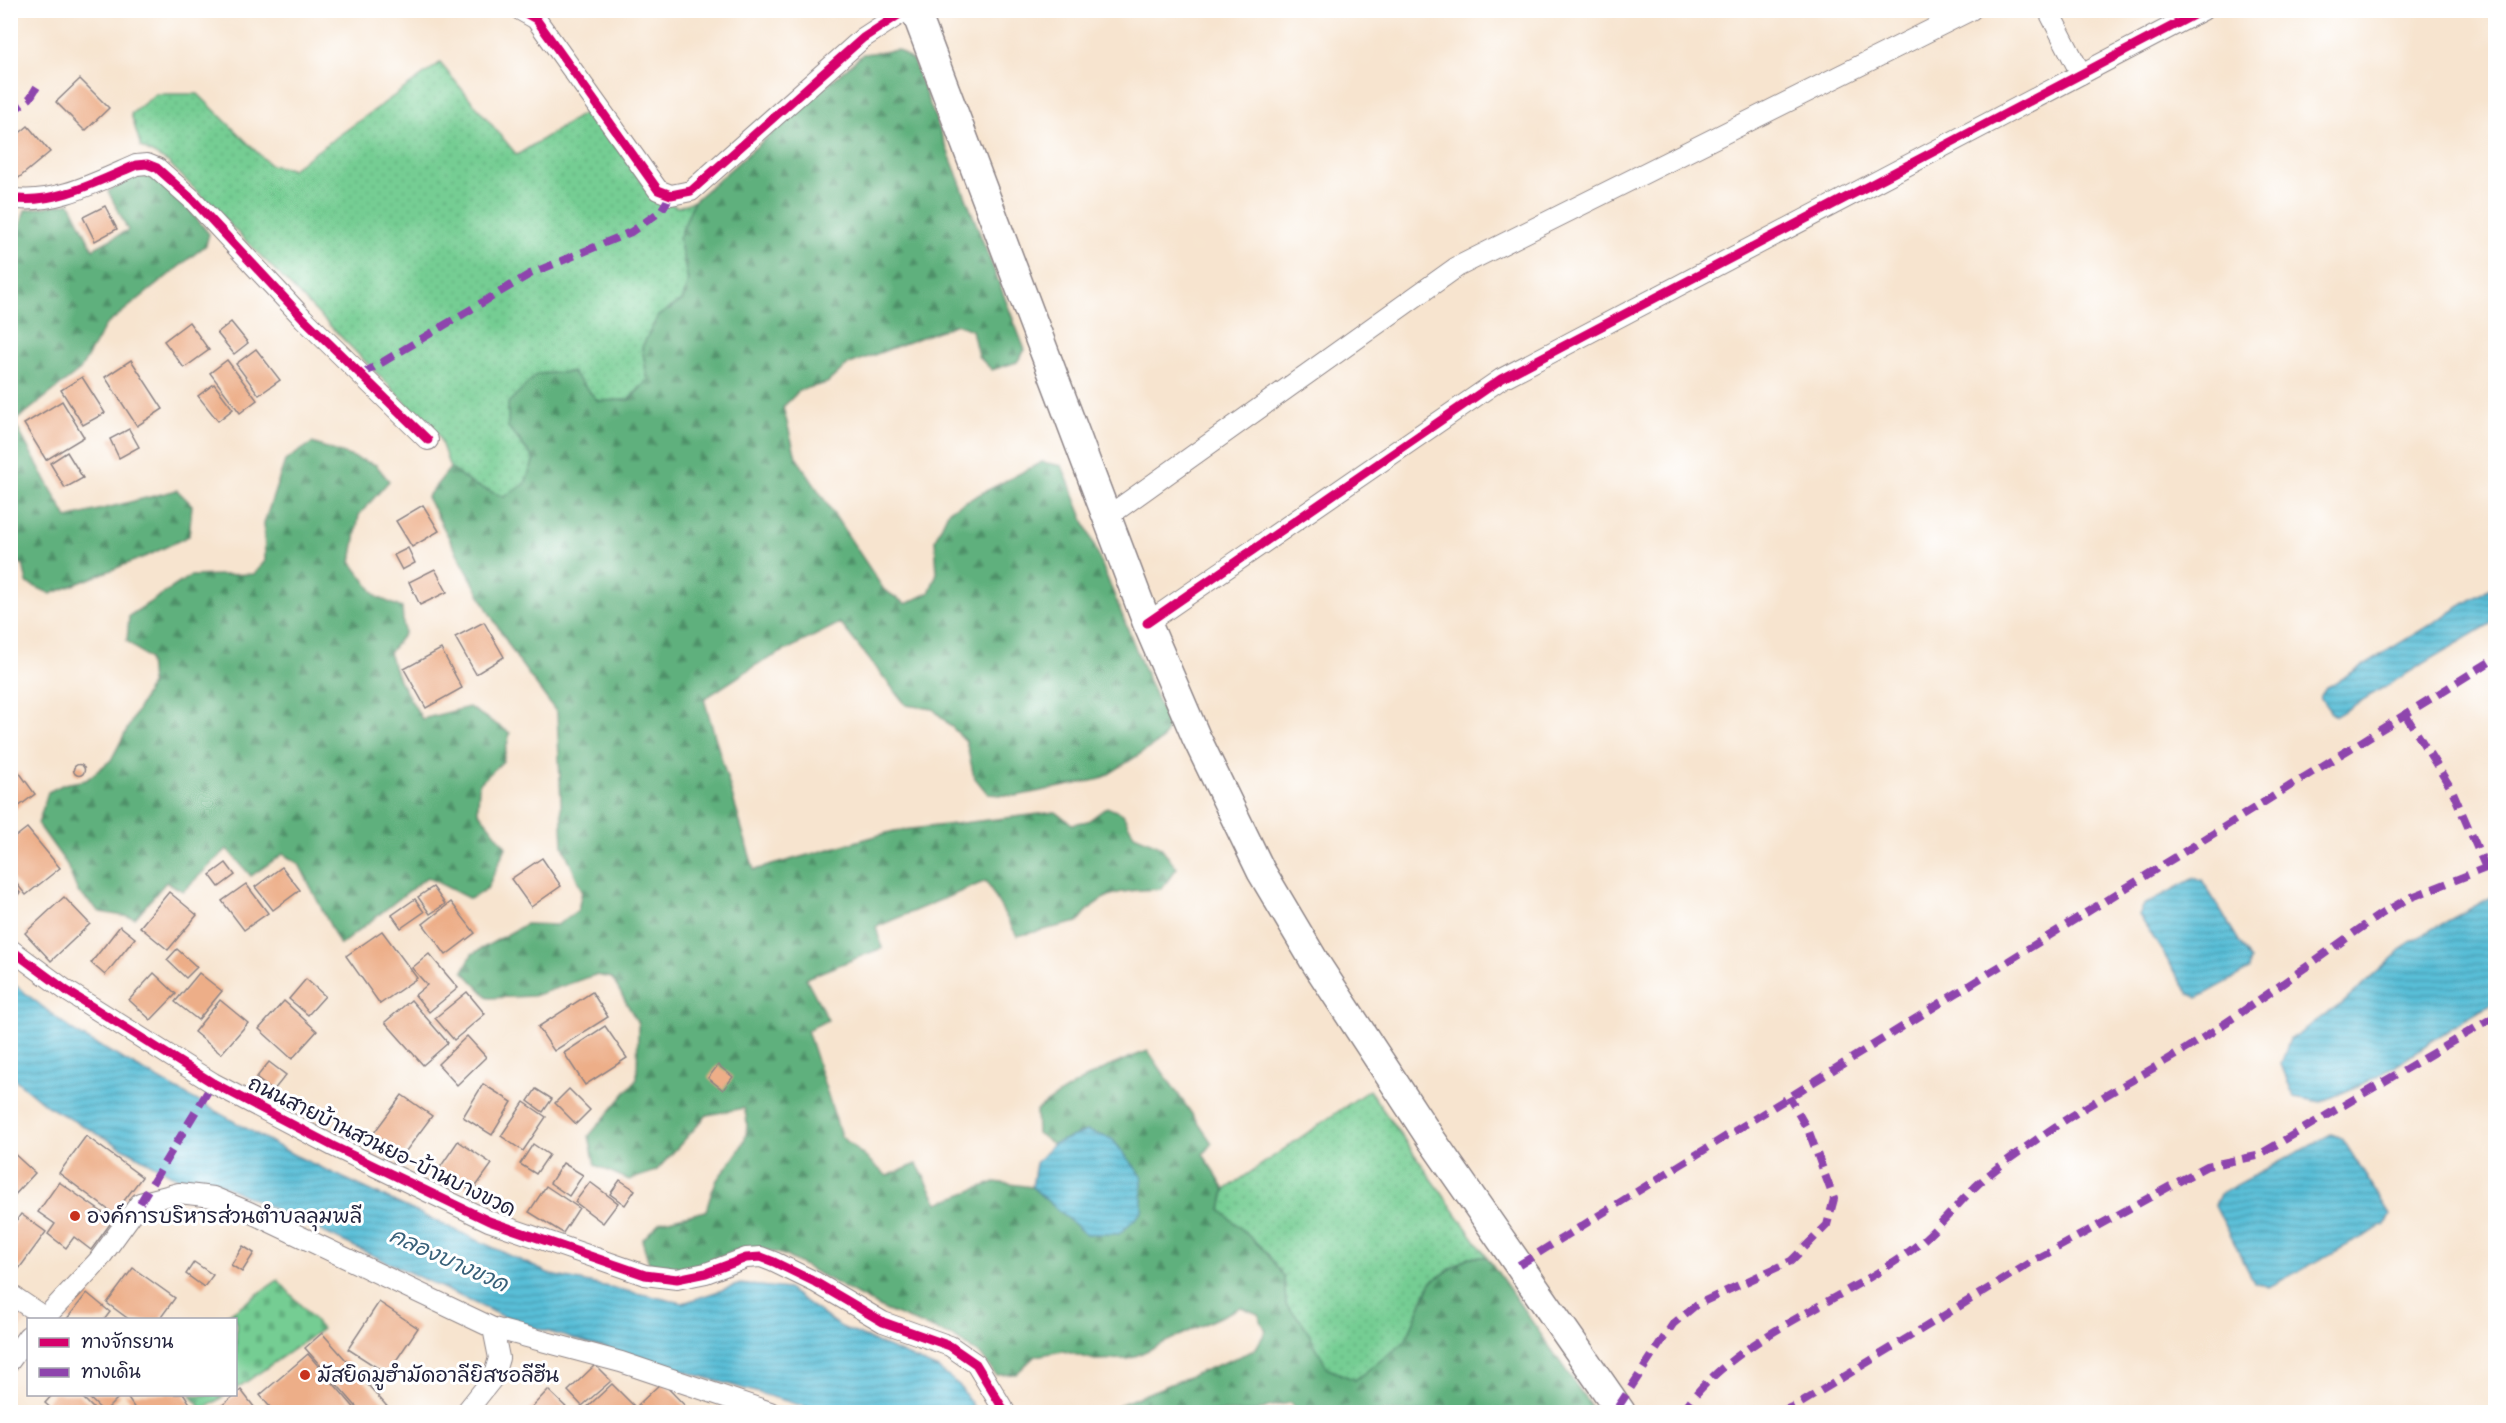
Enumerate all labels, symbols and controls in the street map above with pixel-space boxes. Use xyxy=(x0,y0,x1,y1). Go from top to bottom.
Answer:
street label: ถนนสายบ้านสวนยอ-บ้านบางขวด xyxy=(242,1068,521,1227)
place label: องค์การบริหารส่วนตำบลลุมพลี xyxy=(87,1201,362,1234)
marker: องค์การบริหารส่วนตำบลลุมพลี xyxy=(68,1209,82,1223)
water label: คลองบางขวด xyxy=(383,1220,514,1303)
legend xyxy=(27,1318,237,1396)
text: ทางจักรยาน xyxy=(81,1329,173,1358)
text: ทางเดิน xyxy=(81,1359,141,1388)
place label: มัสยิดมูฮำมัดอาลียิสซอลีฮีน xyxy=(317,1360,559,1393)
marker: มัสยิดมูฮำมัดอาลียิสซอลีฮีน xyxy=(298,1368,312,1382)

